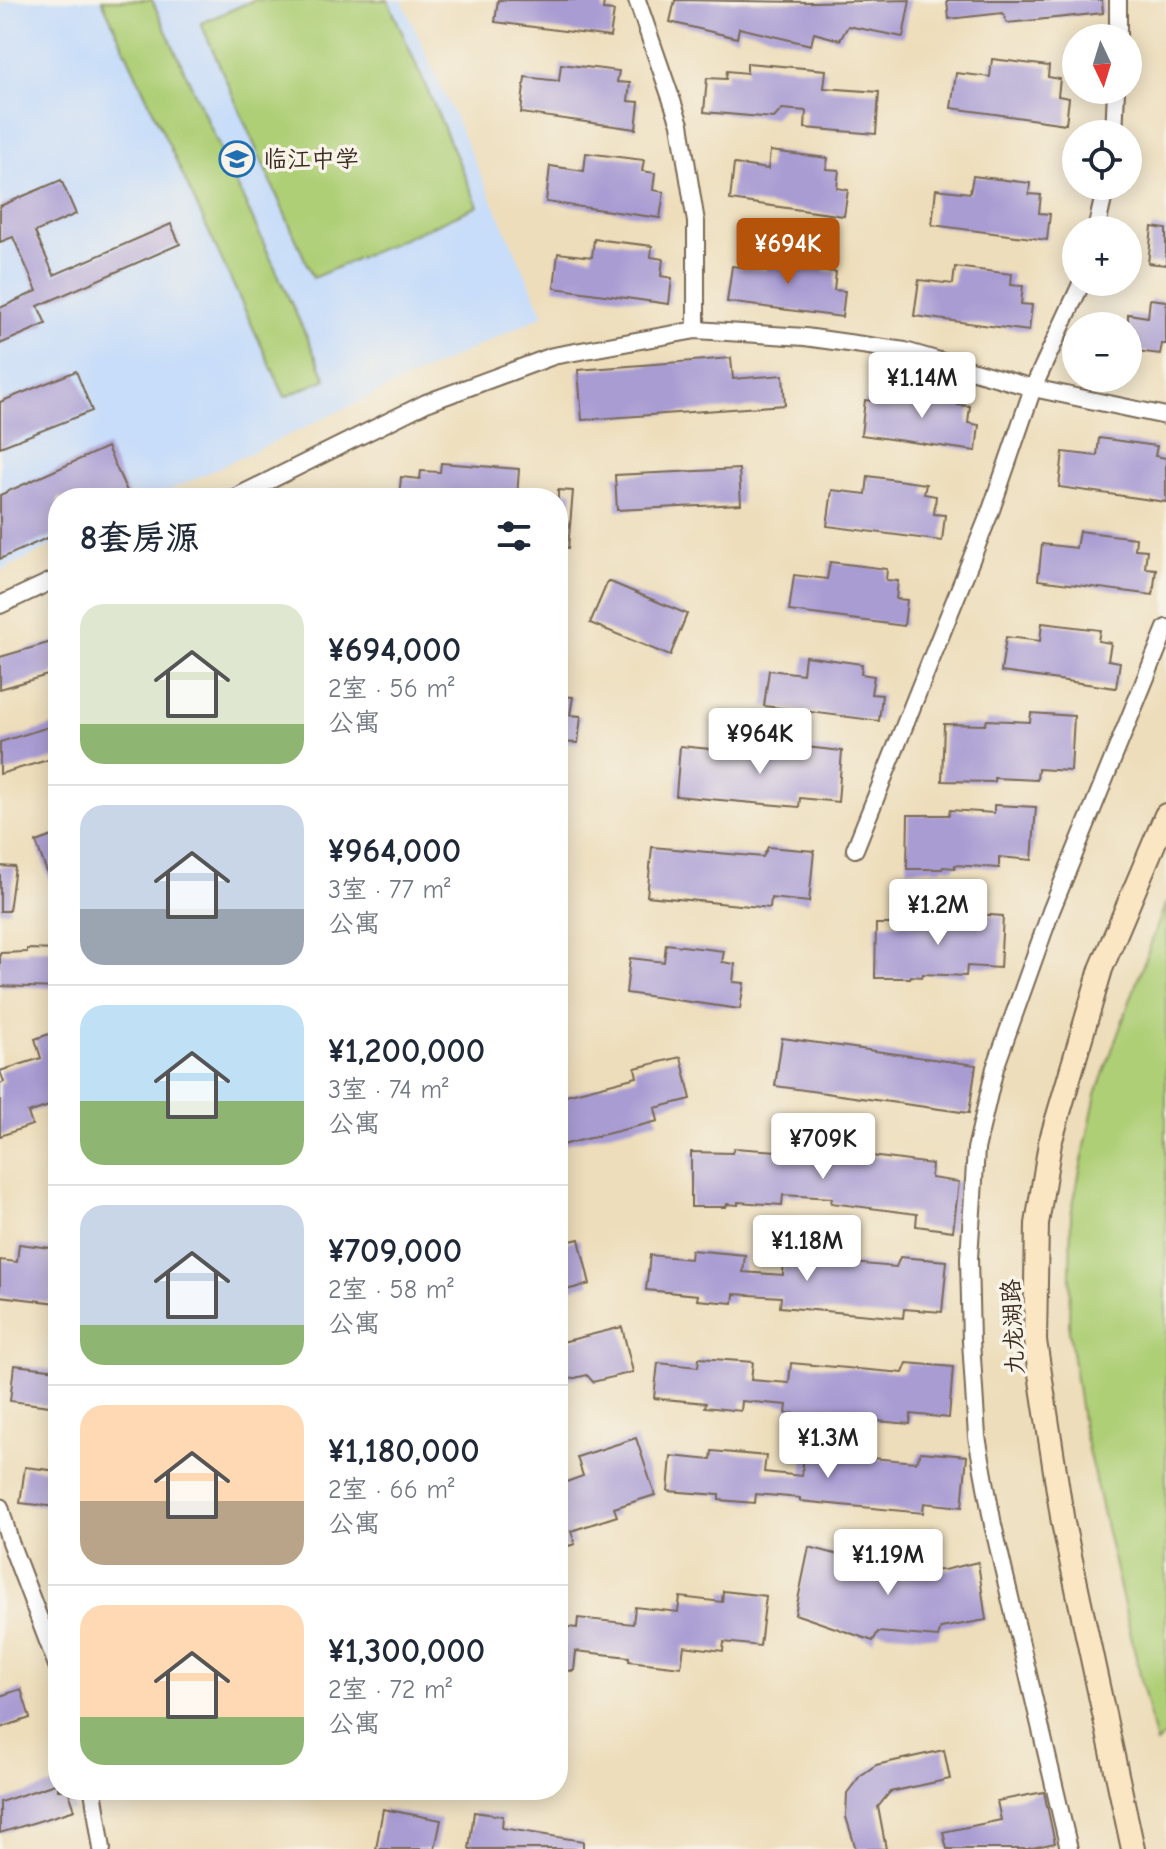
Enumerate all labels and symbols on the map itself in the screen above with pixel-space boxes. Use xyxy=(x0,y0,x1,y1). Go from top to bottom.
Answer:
north arrow xyxy=(1062,24,1142,104)
school or university icon: 临江中学 xyxy=(218,140,256,178)
place label: 临江中学 xyxy=(263,145,359,173)
pin: ¥694K xyxy=(732,218,844,286)
pin: ¥1.14M xyxy=(857,352,987,420)
pin: ¥964K xyxy=(704,708,816,776)
pin: ¥1.2M xyxy=(882,879,994,947)
pin: ¥709K xyxy=(767,1113,879,1181)
pin: ¥1.18M xyxy=(742,1215,872,1283)
street label: 九龙湖路 xyxy=(997,1278,1029,1376)
pin: ¥1.3M xyxy=(772,1412,884,1480)
pin: ¥1.19M xyxy=(823,1529,953,1597)

